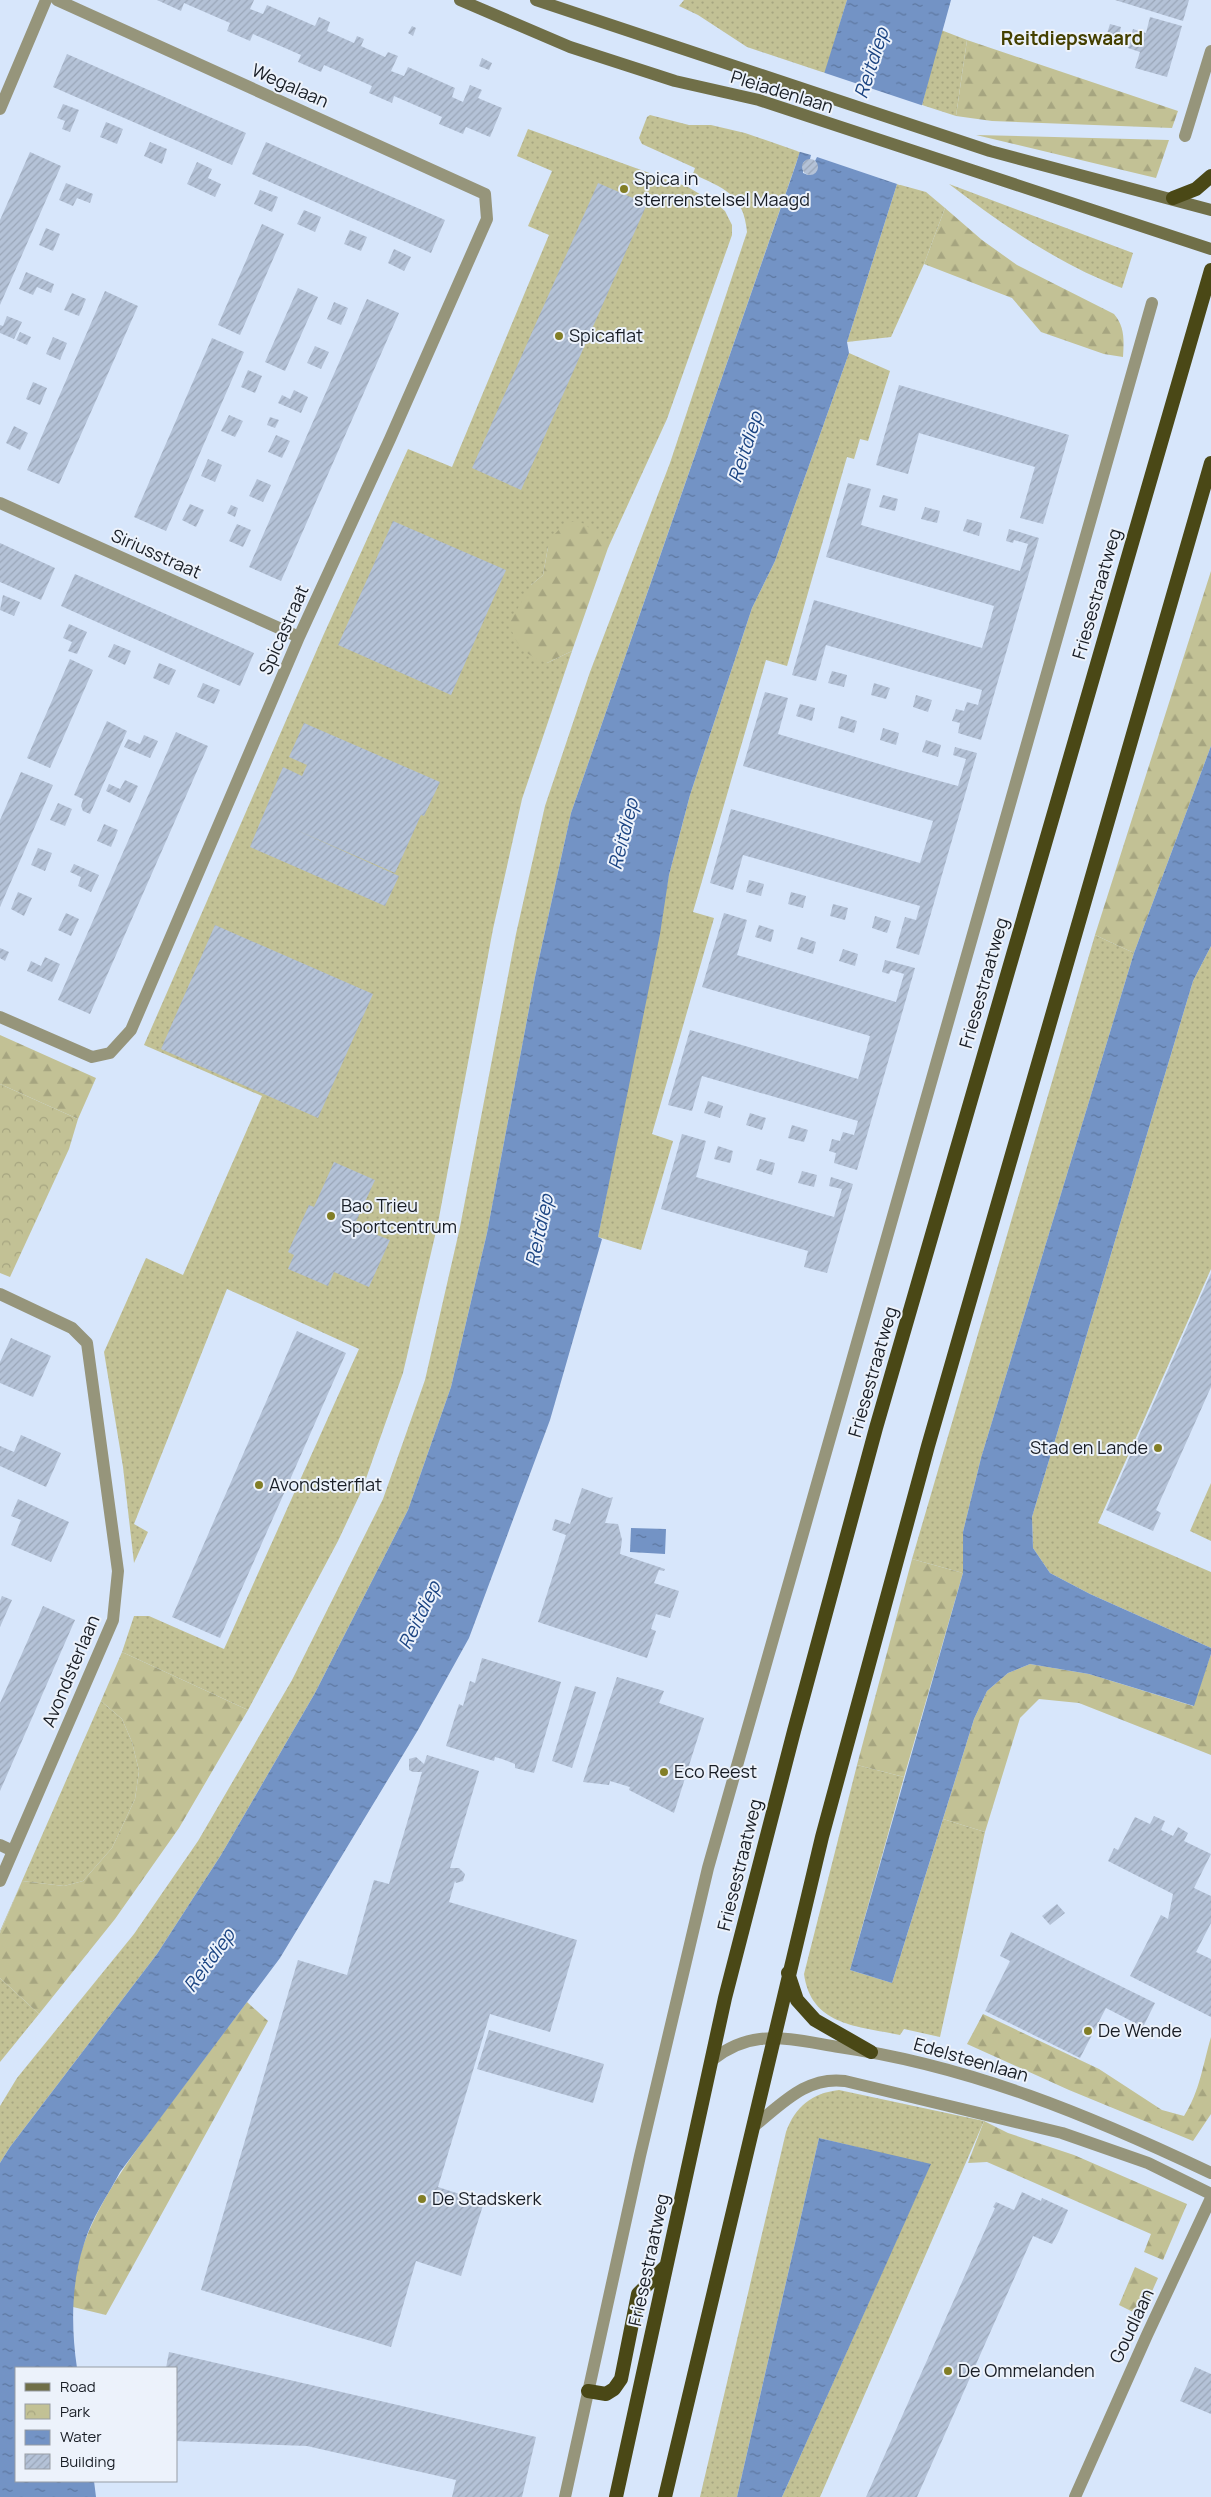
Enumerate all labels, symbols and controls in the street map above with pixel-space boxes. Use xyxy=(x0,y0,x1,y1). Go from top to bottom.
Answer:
water label: Reitdiep xyxy=(847,23,895,102)
district label: Reitdiepswaard xyxy=(1001,25,1143,51)
street label: Wegalaan xyxy=(248,57,333,113)
street label: Pleiadenlaan xyxy=(728,64,837,118)
place label: Spica in sterrenstelsel Maagd xyxy=(634,166,810,211)
marker: Spica in sterrenstelsel Maagd xyxy=(618,183,630,195)
place label: Spicaflat xyxy=(569,323,643,347)
marker: Spicaflat xyxy=(553,330,565,342)
water label: Reitdiep xyxy=(721,407,769,486)
street label: Siriusstraat xyxy=(108,523,205,584)
street label: Friesestraatweg xyxy=(1066,526,1126,662)
street label: Spicastraat xyxy=(253,581,314,678)
water label: Reitdiep xyxy=(602,794,645,872)
street label: Friesestraatweg xyxy=(953,915,1013,1051)
water label: Reitdiep xyxy=(519,1190,560,1268)
place label: Bao Trieu Sportcentrum xyxy=(341,1193,457,1238)
marker: Bao Trieu Sportcentrum xyxy=(325,1210,337,1222)
street label: Friesestraatweg xyxy=(842,1304,902,1440)
place label: Stad en Lande xyxy=(1030,1435,1148,1459)
marker: Stad en Lande xyxy=(1152,1442,1164,1454)
place label: Avondsterflat xyxy=(269,1472,382,1496)
marker: Avondsterflat xyxy=(253,1479,265,1491)
water label: Reitdiep xyxy=(391,1575,447,1653)
street label: Avondsterlaan xyxy=(36,1611,104,1730)
place label: Eco Reest xyxy=(674,1759,757,1783)
marker: Eco Reest xyxy=(658,1766,670,1778)
street label: Friesestraatweg xyxy=(711,1796,767,1933)
water label: Reitdiep xyxy=(177,1922,242,1997)
place label: De Wende xyxy=(1098,2018,1182,2042)
marker: De Wende xyxy=(1082,2025,1094,2037)
street label: Edelsteenlaan xyxy=(911,2031,1031,2087)
place label: De Stadskerk xyxy=(432,2186,542,2210)
street label: Friesestraatweg xyxy=(622,2191,674,2328)
marker: De Stadskerk xyxy=(416,2193,428,2205)
street label: Goudlaan xyxy=(1103,2284,1159,2367)
place label: De Ommelanden xyxy=(958,2358,1095,2382)
marker: De Ommelanden xyxy=(942,2365,954,2377)
legend xyxy=(15,2367,178,2482)
text: Road xyxy=(60,2376,96,2397)
text: Park xyxy=(60,2401,90,2422)
text: Water xyxy=(60,2426,102,2447)
text: Building xyxy=(60,2451,115,2472)

